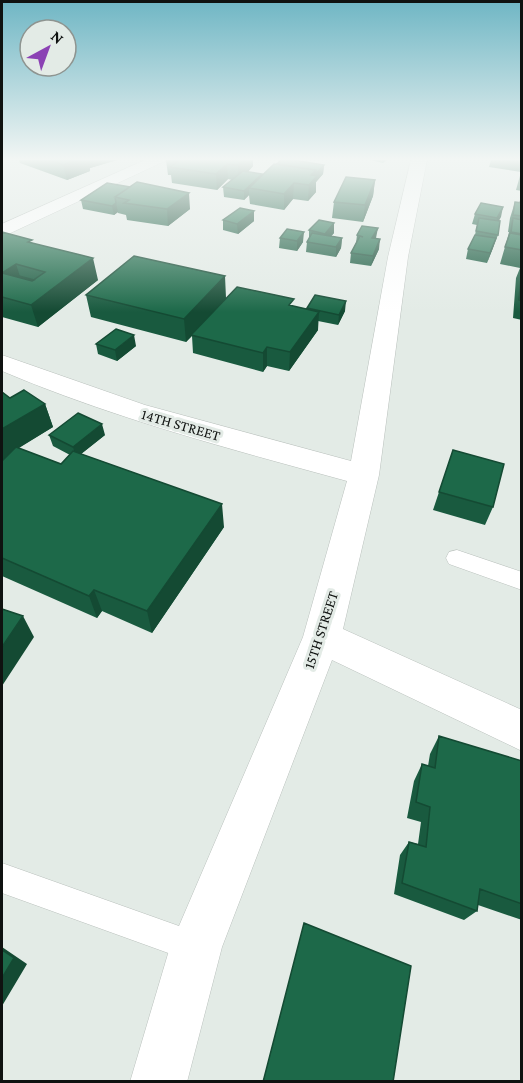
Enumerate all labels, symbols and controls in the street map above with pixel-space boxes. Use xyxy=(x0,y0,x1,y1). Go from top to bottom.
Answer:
north arrow xyxy=(18,18,78,78)
text: N xyxy=(48,27,67,47)
street label: 14TH STREET xyxy=(140,406,222,444)
street label: 15TH STREET xyxy=(301,589,341,671)

